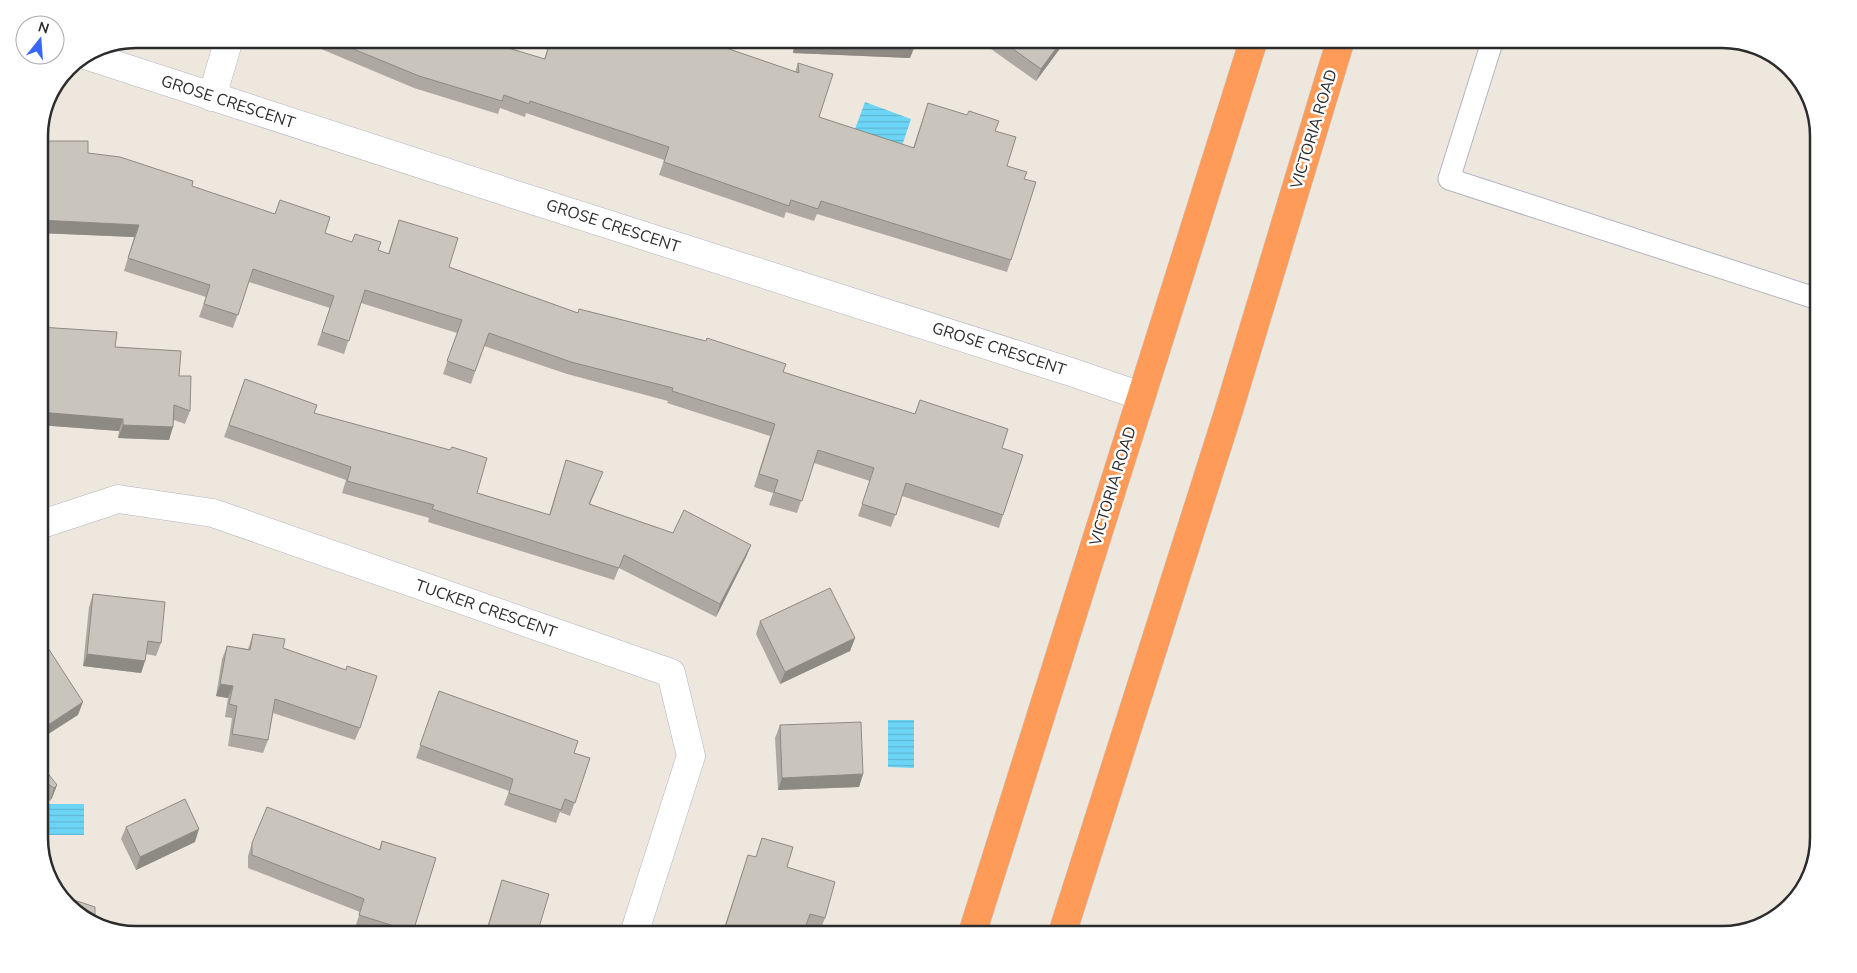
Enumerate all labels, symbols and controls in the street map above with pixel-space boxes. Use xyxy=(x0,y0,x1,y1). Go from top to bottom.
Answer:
north arrow xyxy=(15,15,65,65)
text: N xyxy=(36,17,51,39)
street label: VICTORIA ROAD xyxy=(1285,67,1343,192)
street label: GROSE CRESCENT xyxy=(158,70,298,134)
street label: GROSE CRESCENT xyxy=(543,194,683,258)
street label: GROSE CRESCENT xyxy=(929,317,1069,381)
street label: VICTORIA ROAD xyxy=(1084,424,1142,549)
street label: TUCKER CRESCENT xyxy=(412,574,560,644)

